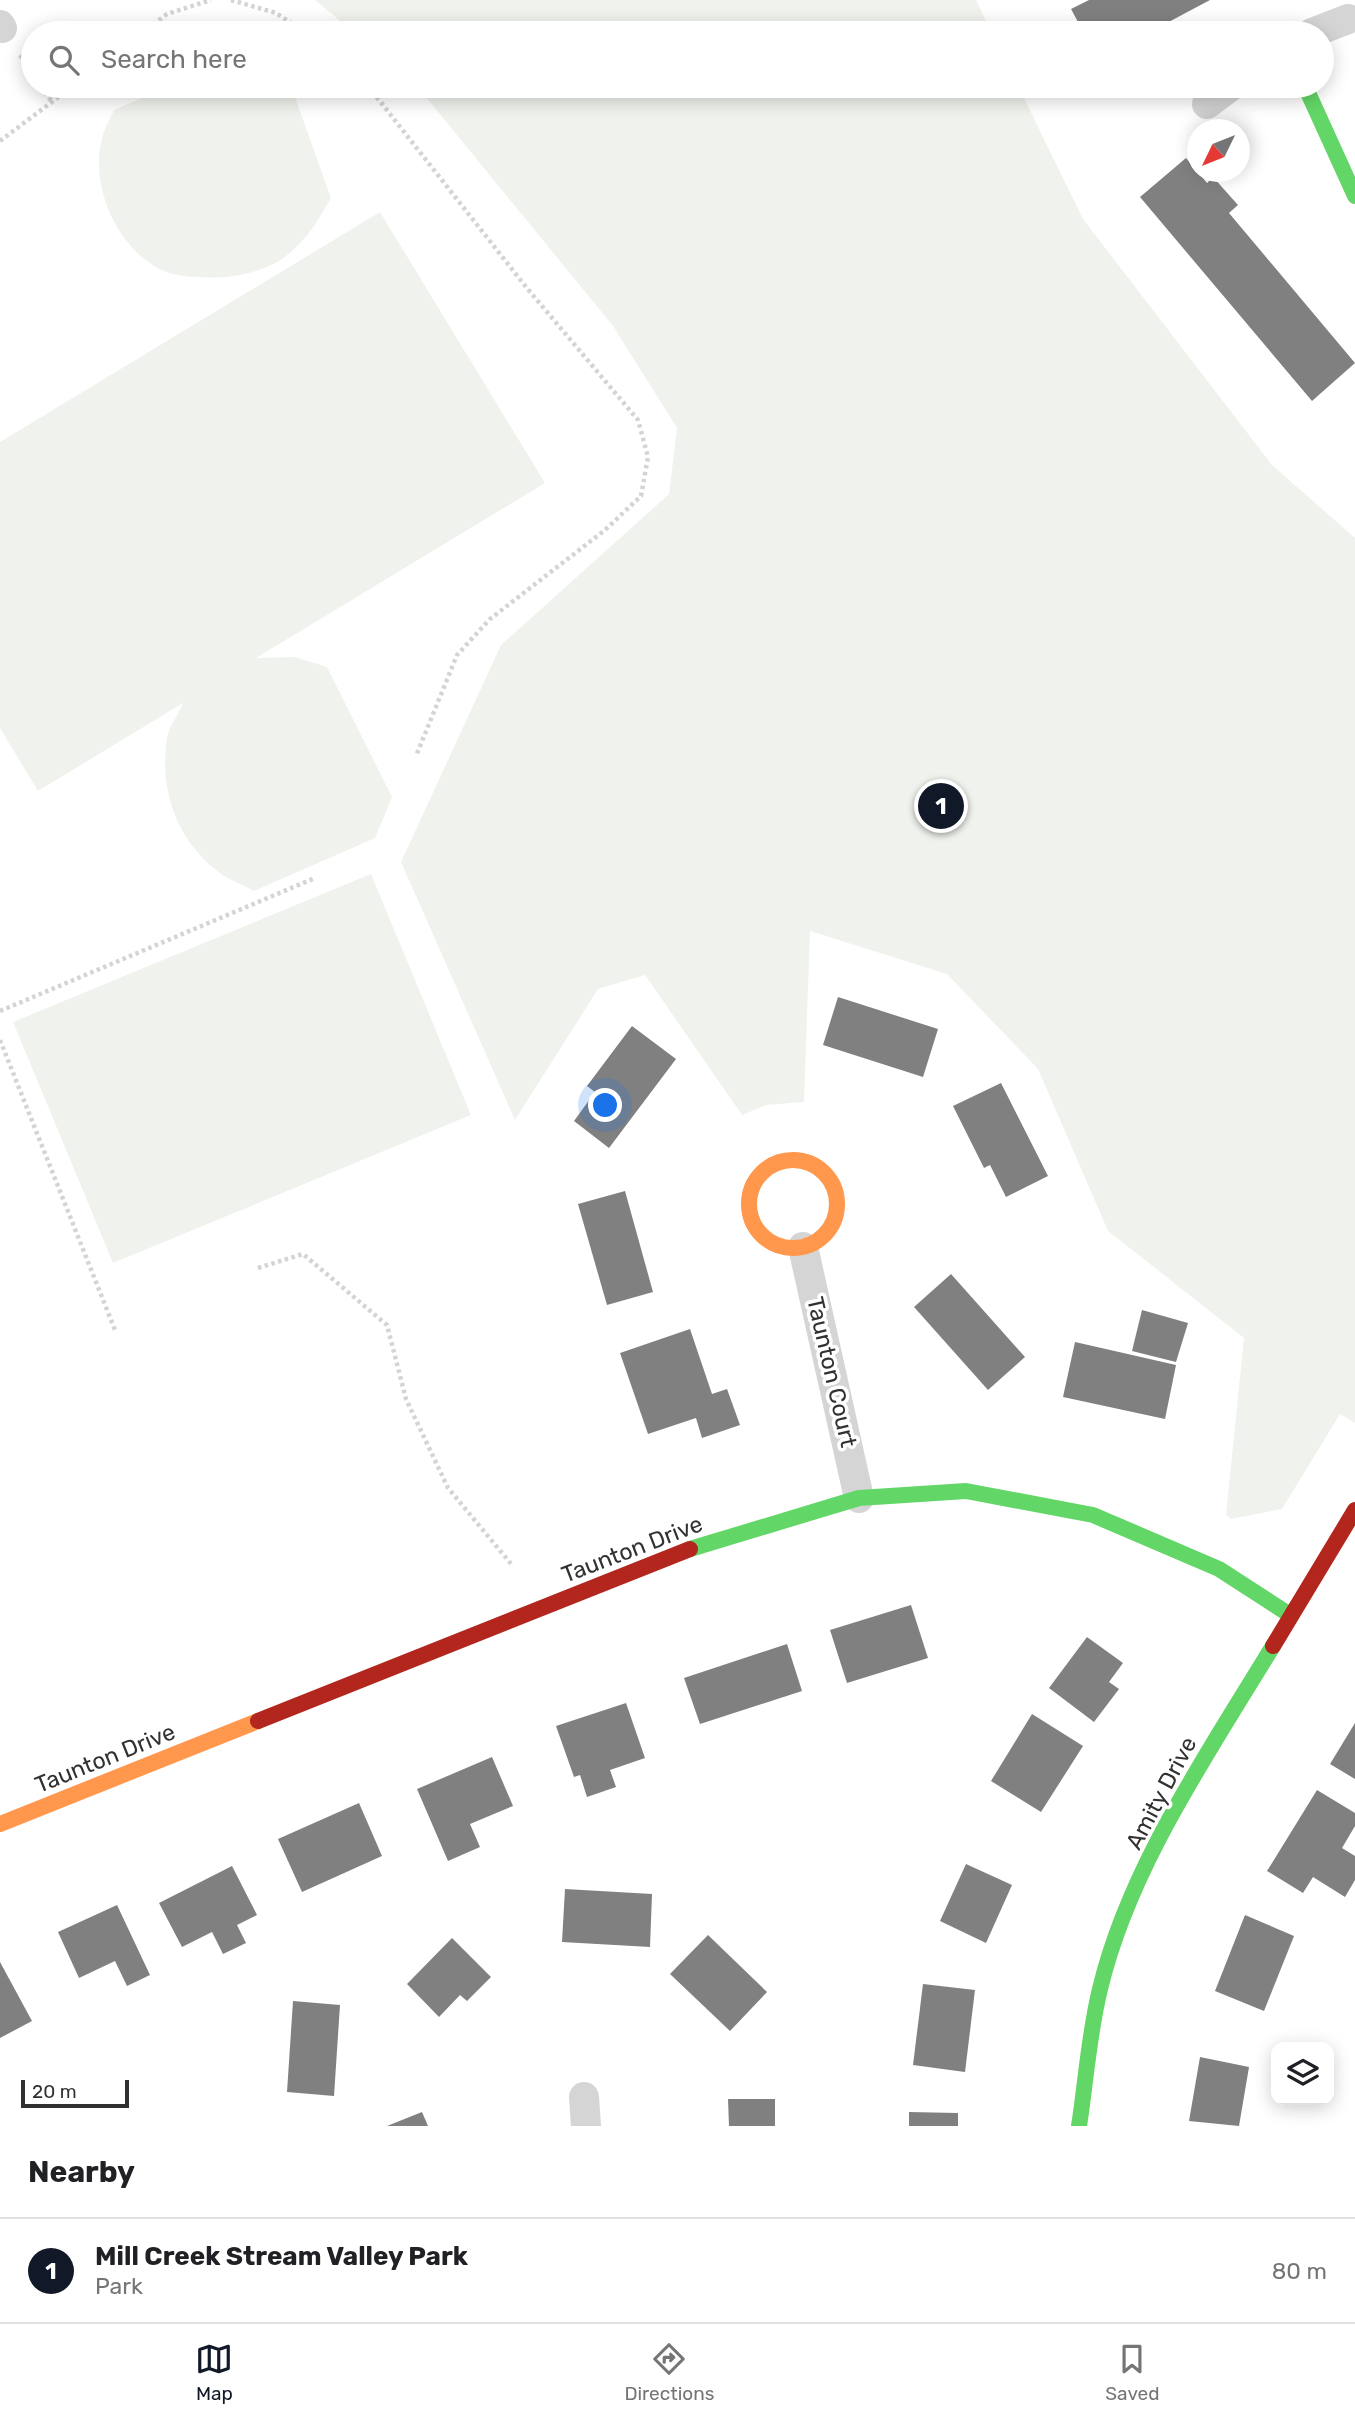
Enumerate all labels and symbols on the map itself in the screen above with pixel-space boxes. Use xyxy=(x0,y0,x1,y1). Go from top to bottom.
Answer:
north arrow xyxy=(1187,119,1250,182)
pin: 1 xyxy=(918,780,964,832)
your location xyxy=(588,1088,622,1122)
street label: Taunton Court xyxy=(801,1294,863,1450)
street label: Taunton Drive xyxy=(558,1509,706,1589)
street label: Taunton Drive xyxy=(31,1717,179,1799)
street label: Amity Drive xyxy=(1120,1732,1202,1854)
scale bar xyxy=(21,2077,130,2109)

